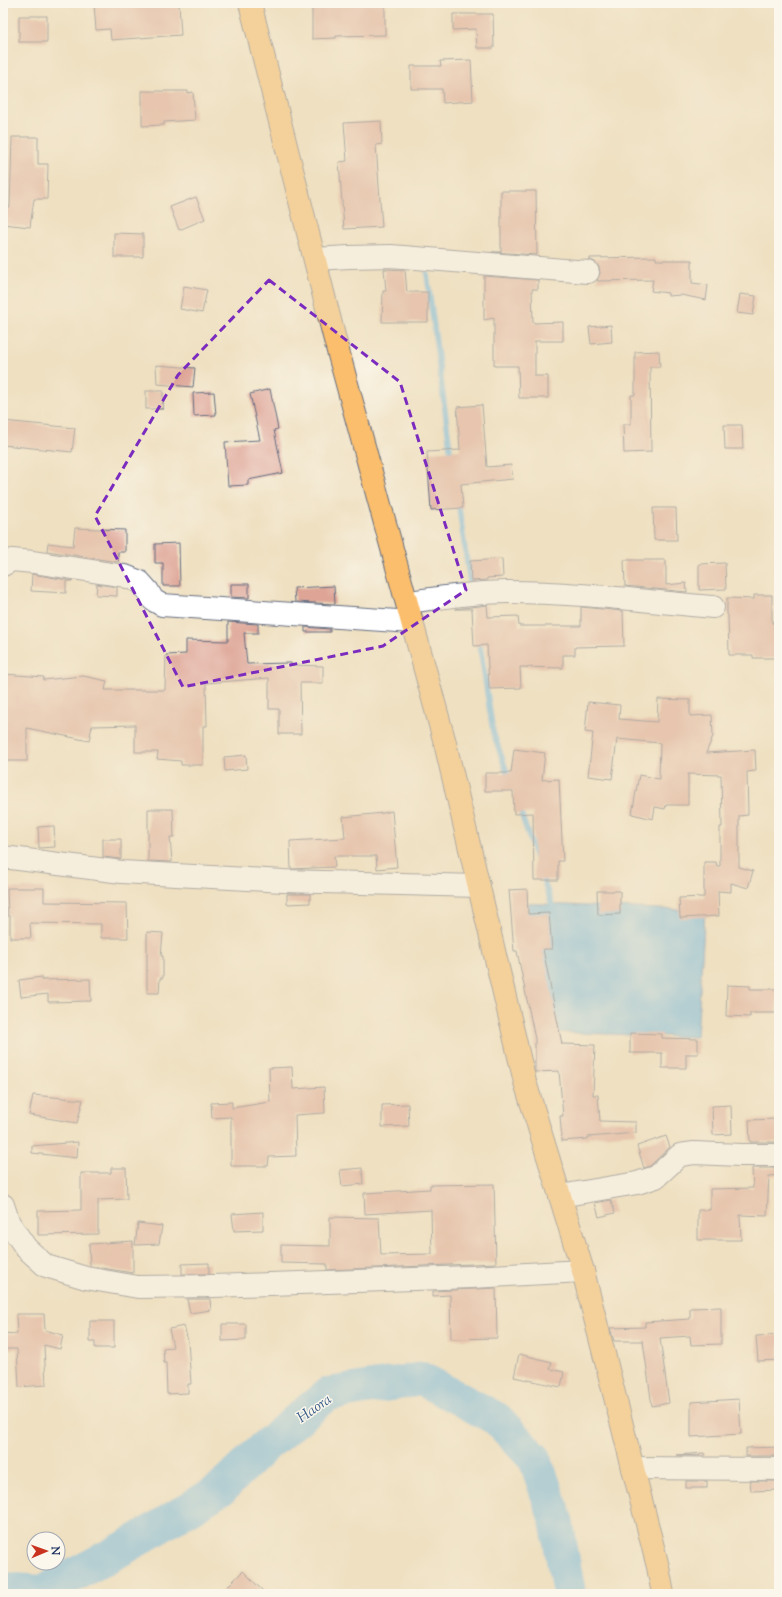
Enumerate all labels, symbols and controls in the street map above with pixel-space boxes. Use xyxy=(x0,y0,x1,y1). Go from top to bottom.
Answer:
water label: Haora xyxy=(293,1390,337,1429)
north arrow xyxy=(26,1531,66,1571)
text: N xyxy=(47,1545,63,1556)

